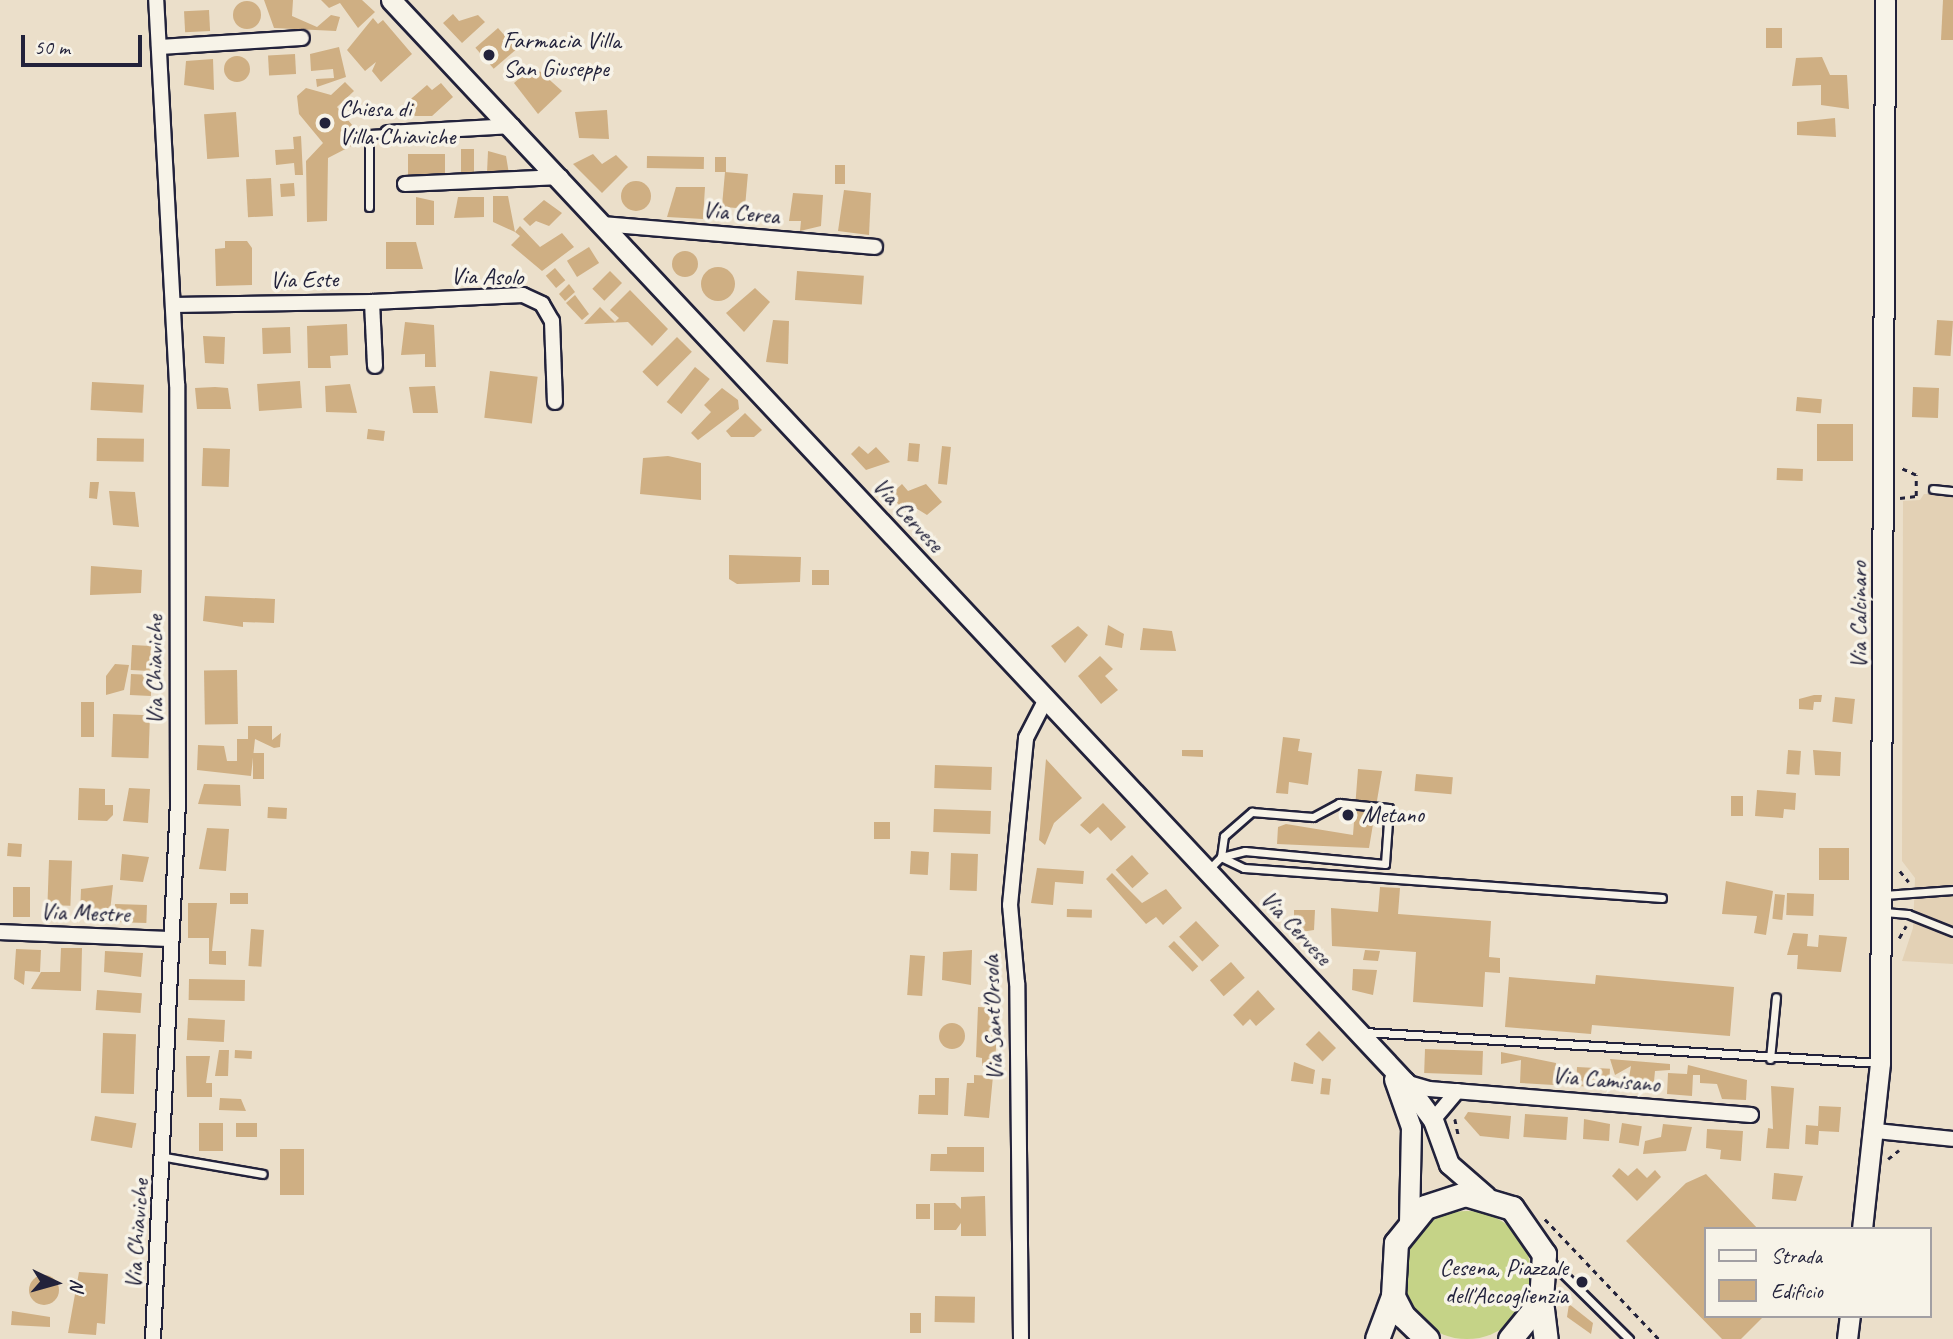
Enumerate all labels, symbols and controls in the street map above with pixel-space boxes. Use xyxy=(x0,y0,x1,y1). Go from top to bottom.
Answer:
scale bar xyxy=(24,21,145,65)
place label: Farmacia Villa San Giuseppe xyxy=(503,27,620,83)
text: 50 m xyxy=(34,34,70,60)
marker: Farmacia Villa San Giuseppe xyxy=(481,47,497,63)
place label: Chiesa di Villa Chiaviche xyxy=(339,95,456,151)
marker: Chiesa di Villa Chiaviche xyxy=(317,115,333,131)
street label: Via Cerea xyxy=(701,195,781,231)
street label: Via Asolo xyxy=(450,262,524,292)
street label: Via Este xyxy=(270,265,338,295)
street label: Via Cervese xyxy=(866,472,950,558)
street label: Via Calcinaro xyxy=(1845,561,1873,669)
street label: Via Chiaviche xyxy=(141,616,169,724)
place label: Metano xyxy=(1362,801,1424,829)
marker: Metano xyxy=(1340,807,1356,823)
street label: Via Cervese xyxy=(1254,885,1338,971)
street label: Via Mestre xyxy=(40,897,130,929)
street label: Via Sant'Orsola xyxy=(976,955,1010,1081)
street label: Via Camisano xyxy=(1551,1061,1661,1099)
street label: Via Chiaviche xyxy=(119,1179,155,1289)
legend xyxy=(1704,1227,1932,1318)
text: Strada xyxy=(1771,1243,1822,1269)
north arrow xyxy=(21,1248,91,1318)
place label: Cesena, Piazzale dell'Accoglienzia xyxy=(1439,1254,1568,1310)
marker: Cesena, Piazzale dell'Accoglienzia xyxy=(1574,1274,1590,1290)
text: N xyxy=(64,1278,89,1292)
text: Edificio xyxy=(1771,1278,1823,1304)

